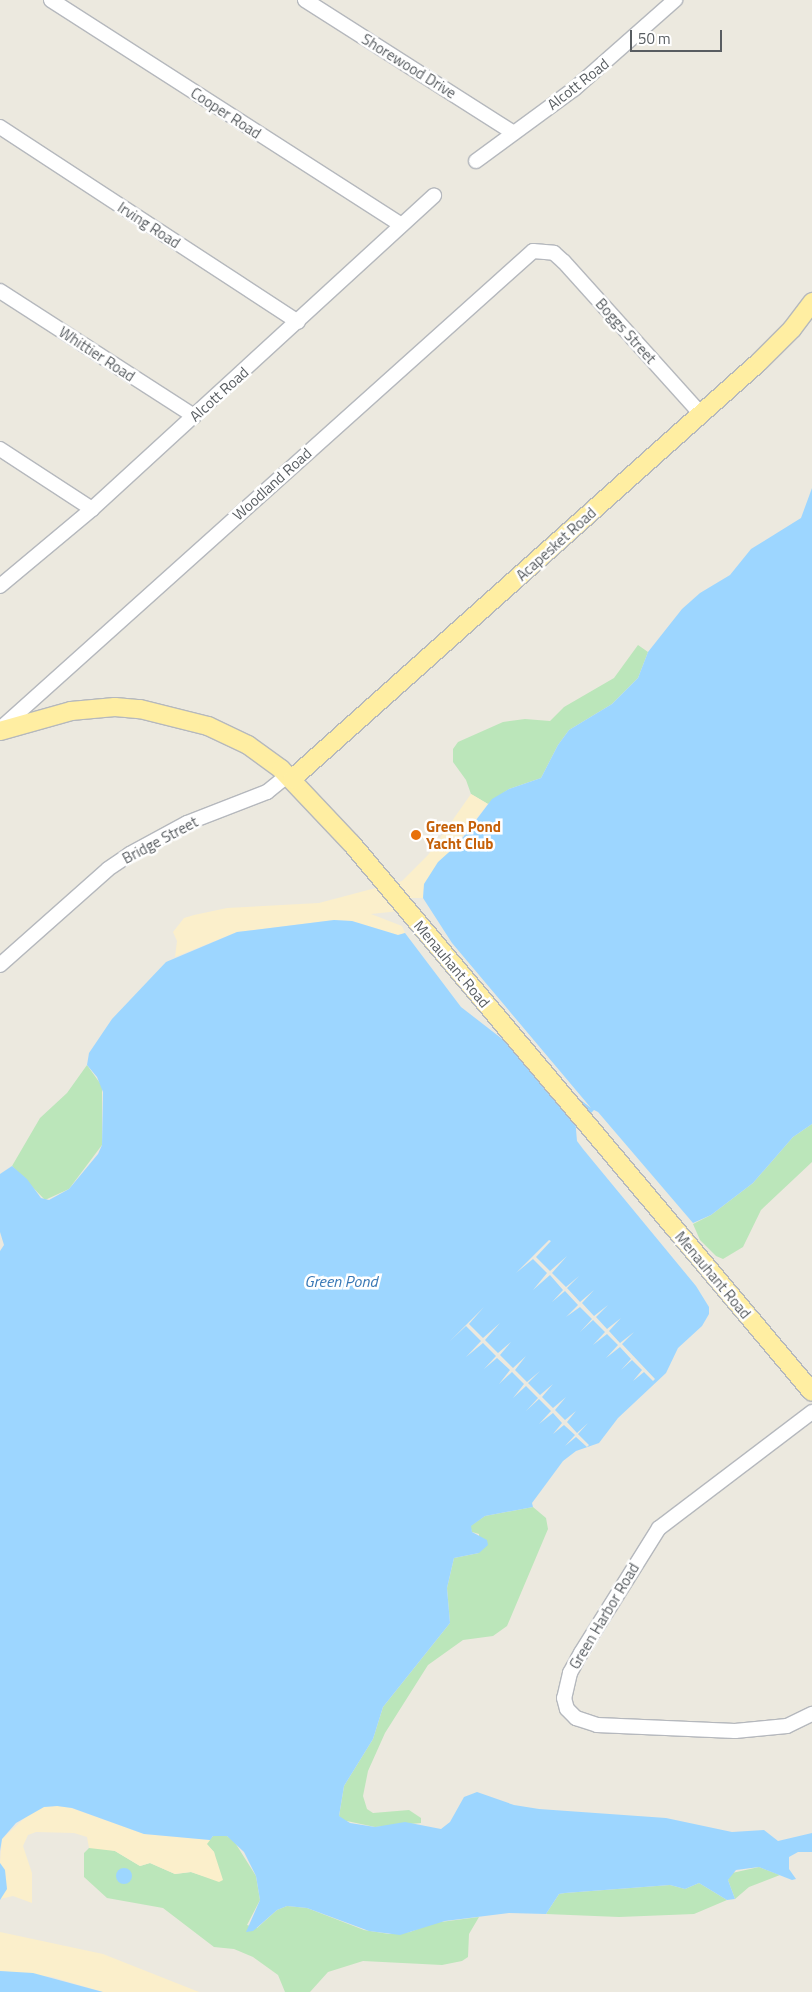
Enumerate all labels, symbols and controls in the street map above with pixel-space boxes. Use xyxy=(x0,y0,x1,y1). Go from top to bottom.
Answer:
scale bar xyxy=(632,20,724,52)
text: 50 m xyxy=(638,27,671,50)
street label: Shorewood Drive xyxy=(358,30,460,102)
street label: Alcott Road xyxy=(544,54,612,114)
street label: Cooper Road xyxy=(187,84,265,142)
street label: Irving Road xyxy=(114,198,184,252)
street label: Boggs Street xyxy=(592,295,660,367)
street label: Whittier Road xyxy=(56,323,138,385)
street label: Alcott Road xyxy=(186,363,252,425)
street label: Woodland Road xyxy=(229,444,315,524)
street label: Acapesket Road xyxy=(512,504,600,584)
street label: Bridge Street xyxy=(119,813,201,867)
place label: Green Pond Yacht Club xyxy=(426,817,501,852)
marker: Green Pond Yacht Club xyxy=(410,829,422,841)
street label: Menauhant Road xyxy=(410,917,494,1011)
street label: Menauhant Road xyxy=(671,1228,755,1322)
water label: Green Pond xyxy=(305,1271,377,1291)
street label: Green Harbor Road xyxy=(565,1560,643,1672)

